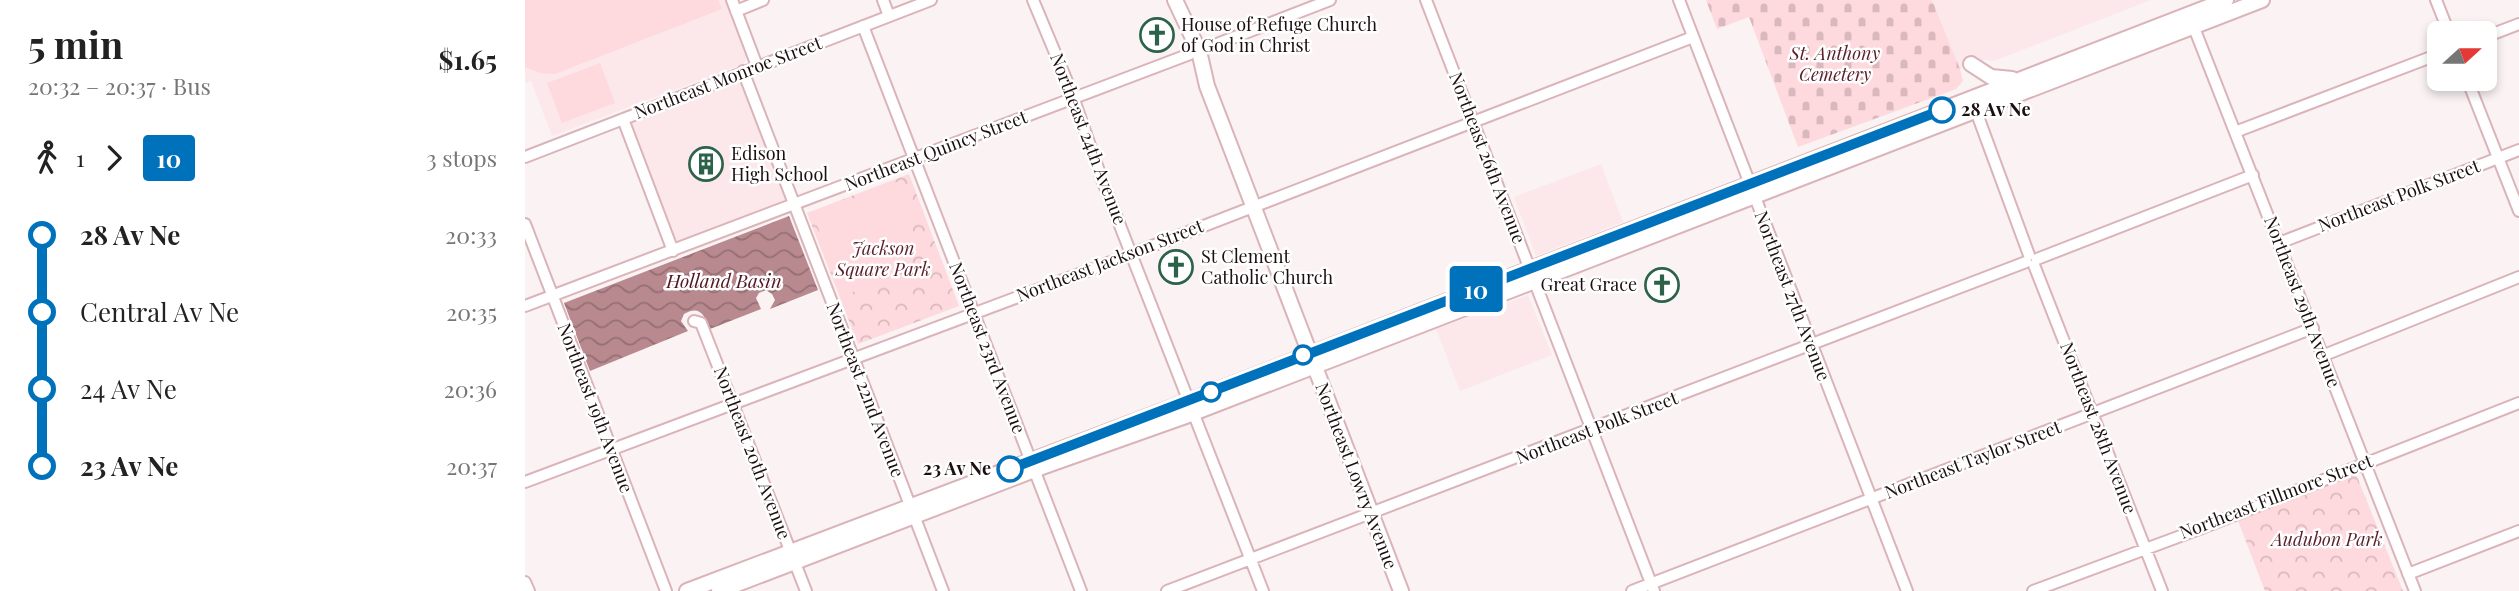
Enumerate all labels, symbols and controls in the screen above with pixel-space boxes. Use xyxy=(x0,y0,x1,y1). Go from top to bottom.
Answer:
place label: House of Refuge Church of God in Christ xyxy=(1181,12,1378,57)
church icon: House of Refuge Church of God in Christ xyxy=(1138,16,1176,54)
text: 5 min xyxy=(28,18,123,69)
north arrow xyxy=(2427,21,2497,91)
map controls xyxy=(2427,21,2497,91)
street label: Northeast Monroe Street xyxy=(630,30,826,124)
park label: St. Anthony Cemetery xyxy=(1789,41,1880,86)
text: $1.65 xyxy=(439,42,497,77)
street label: Northeast 24th Avenue xyxy=(1045,50,1133,228)
street label: Northeast 26th Avenue xyxy=(1444,68,1532,247)
text: 20:32 – 20:37 · Bus xyxy=(28,70,211,101)
marker: 28 Av Ne xyxy=(1929,97,1955,123)
place label: 28 Av Ne xyxy=(1961,97,2031,121)
street label: Northeast Quincy Street xyxy=(841,104,1031,196)
icon: walk xyxy=(28,139,66,177)
icon: forward xyxy=(95,139,133,177)
place label: Edison High School xyxy=(731,141,828,186)
text: 1 xyxy=(76,142,85,173)
text: 10 xyxy=(157,142,181,174)
text: 3 stops xyxy=(426,142,497,173)
building icon: Edison High School xyxy=(687,145,725,183)
street label: Northeast Polk Street xyxy=(2314,153,2484,237)
street label: Northeast 27th Avenue xyxy=(1749,207,1836,384)
street label: Northeast 29th Avenue xyxy=(2259,212,2347,391)
street label: Northeast Jackson Street xyxy=(1013,213,1207,307)
text: 28 Av Ne xyxy=(80,217,180,252)
text: 20:33 xyxy=(445,219,497,250)
park label: Jackson Square Park xyxy=(834,236,931,281)
place label: St Clement Catholic Church xyxy=(1201,244,1333,289)
church icon: St Clement Catholic Church xyxy=(1157,248,1195,286)
street label: Northeast 23rd Avenue xyxy=(944,258,1032,437)
line badge: 10 xyxy=(1445,266,1507,312)
church icon: Great Grace xyxy=(1643,266,1681,304)
water label: Holland Basin xyxy=(665,267,782,293)
place label: Great Grace xyxy=(1541,272,1637,296)
text: 10 xyxy=(1464,273,1488,305)
text: Central Av Ne xyxy=(80,294,239,329)
text: 20:35 xyxy=(446,296,497,327)
street label: Northeast 22nd Avenue xyxy=(821,299,910,481)
street label: Northeast 19th Avenue xyxy=(552,319,639,496)
street label: Northeast 28th Avenue xyxy=(2055,338,2143,517)
unlabelled marker xyxy=(1293,345,1313,365)
street label: Northeast 20th Avenue xyxy=(709,363,797,543)
text: 24 Av Ne xyxy=(80,371,177,406)
text: 20:36 xyxy=(444,373,497,404)
street label: Northeast Lowry Avenue xyxy=(1310,379,1404,572)
unlabelled marker xyxy=(1201,382,1221,402)
street label: Northeast Polk Street xyxy=(1512,385,1682,469)
street label: Northeast Taylor Street xyxy=(1881,414,2065,504)
text: 23 Av Ne xyxy=(80,448,178,483)
street label: Northeast Fillmore Street xyxy=(2176,448,2376,544)
text: 20:37 xyxy=(446,450,497,481)
place label: 23 Av Ne xyxy=(923,456,991,480)
marker: 23 Av Ne xyxy=(997,456,1023,482)
park label: Audubon Park xyxy=(2269,527,2383,551)

